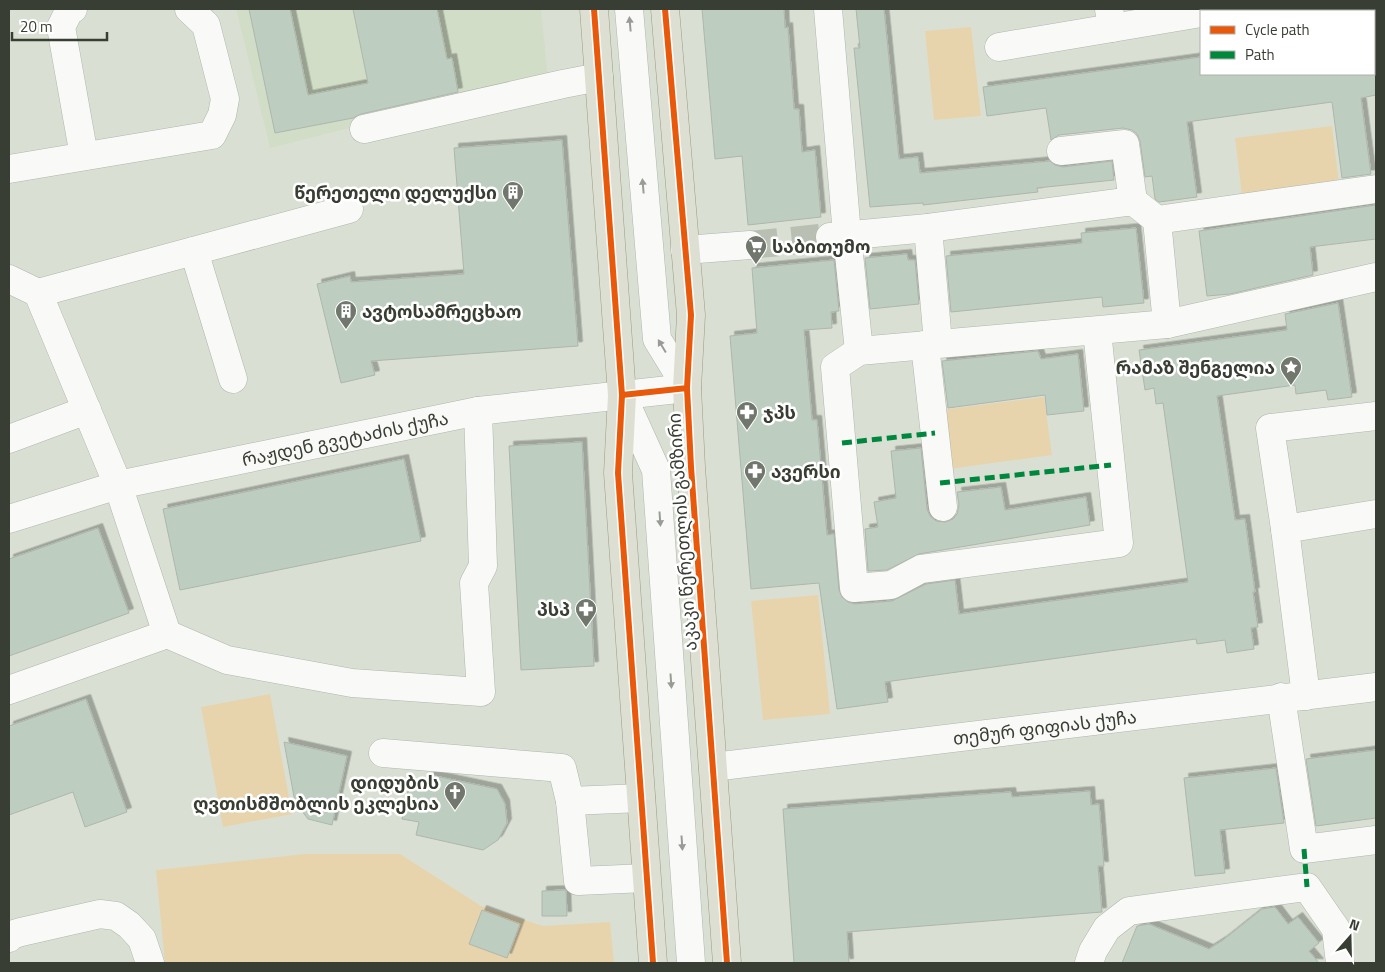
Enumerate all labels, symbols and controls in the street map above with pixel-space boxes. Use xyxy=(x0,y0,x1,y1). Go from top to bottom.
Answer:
scale bar xyxy=(12,10,108,42)
legend xyxy=(1200,10,1375,75)
text: 20 m xyxy=(20,15,53,38)
one-way arrow xyxy=(626,15,634,31)
text: Cycle path xyxy=(1245,18,1310,41)
text: Path xyxy=(1245,43,1275,66)
one-way arrow xyxy=(639,177,647,193)
place label: წერეთელი დელუქსი xyxy=(294,179,497,206)
building icon: წერეთელი დელუქსი xyxy=(501,180,525,211)
place label: საბითუმო xyxy=(772,233,870,260)
supermarket icon: საბითუმო xyxy=(744,234,768,265)
place label: ავტოსამრეცხაო xyxy=(362,298,521,325)
building icon: ავტოსამრეცხაო xyxy=(334,299,358,330)
one-way arrow xyxy=(657,340,666,353)
place label: რამაზ შენგელია xyxy=(1116,354,1275,381)
place icon: რამაზ შენგელია xyxy=(1279,355,1303,386)
place label: ჯპს xyxy=(763,399,796,426)
pharmacy icon: ჯპს xyxy=(735,400,759,431)
street label: რაჟდენ გვეტაძის ქუჩა xyxy=(239,404,451,473)
street label: აკაკი წერეთლის გამზირი xyxy=(660,412,704,652)
place label: ავერსი xyxy=(771,458,841,485)
pharmacy icon: ავერსი xyxy=(743,459,767,490)
one-way arrow xyxy=(656,511,664,527)
place label: პსპ xyxy=(537,596,570,623)
pharmacy icon: პსპ xyxy=(574,597,598,628)
one-way arrow xyxy=(667,673,675,689)
street label: თემურ ფიფიას ქუჩა xyxy=(951,703,1138,751)
place label: დიდუბის ღვთისმშობლის ეკლესია xyxy=(193,769,439,817)
church icon: დიდუბის ღვთისმშობლის ეკლესია xyxy=(443,780,467,811)
one-way arrow xyxy=(679,835,687,851)
north arrow xyxy=(1325,912,1375,962)
text: N xyxy=(1346,913,1363,936)

